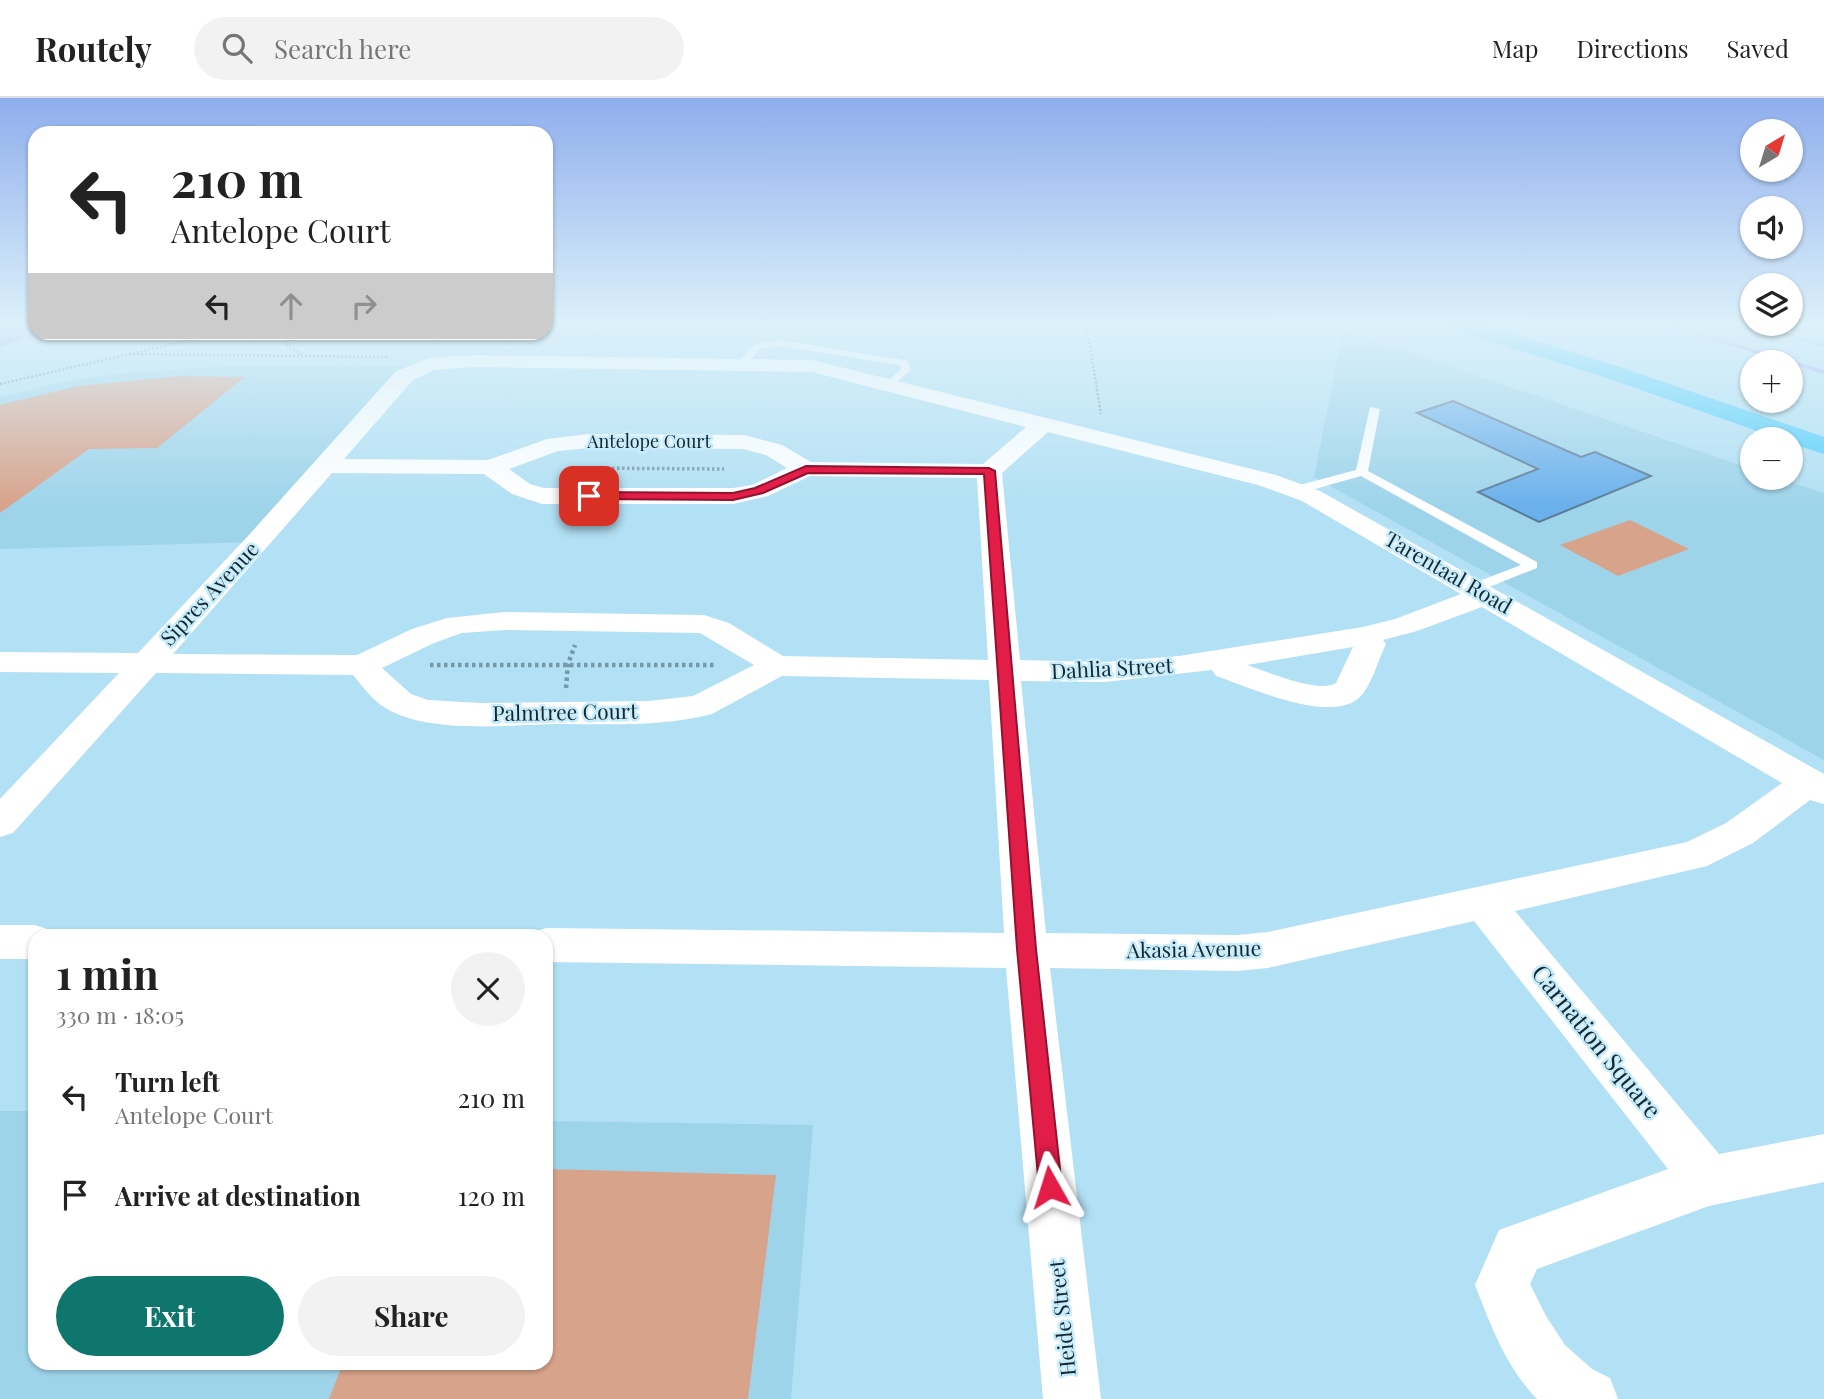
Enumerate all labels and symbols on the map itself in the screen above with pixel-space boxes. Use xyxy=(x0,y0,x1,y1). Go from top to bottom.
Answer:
north arrow xyxy=(1740,119,1802,182)
street label: Antelope Court xyxy=(586,429,711,453)
pin xyxy=(559,466,619,526)
street label: Tarentaal Road xyxy=(1380,523,1518,619)
street label: Sipres Avenue xyxy=(153,535,264,651)
street label: Dahlia Street xyxy=(1050,650,1174,684)
street label: Palmtree Court xyxy=(492,696,638,726)
street label: Akasia Avenue xyxy=(1125,933,1261,963)
street label: Carnation Square xyxy=(1526,957,1669,1124)
position arrow xyxy=(1013,1150,1087,1224)
street label: Heide Street xyxy=(1041,1258,1081,1378)

